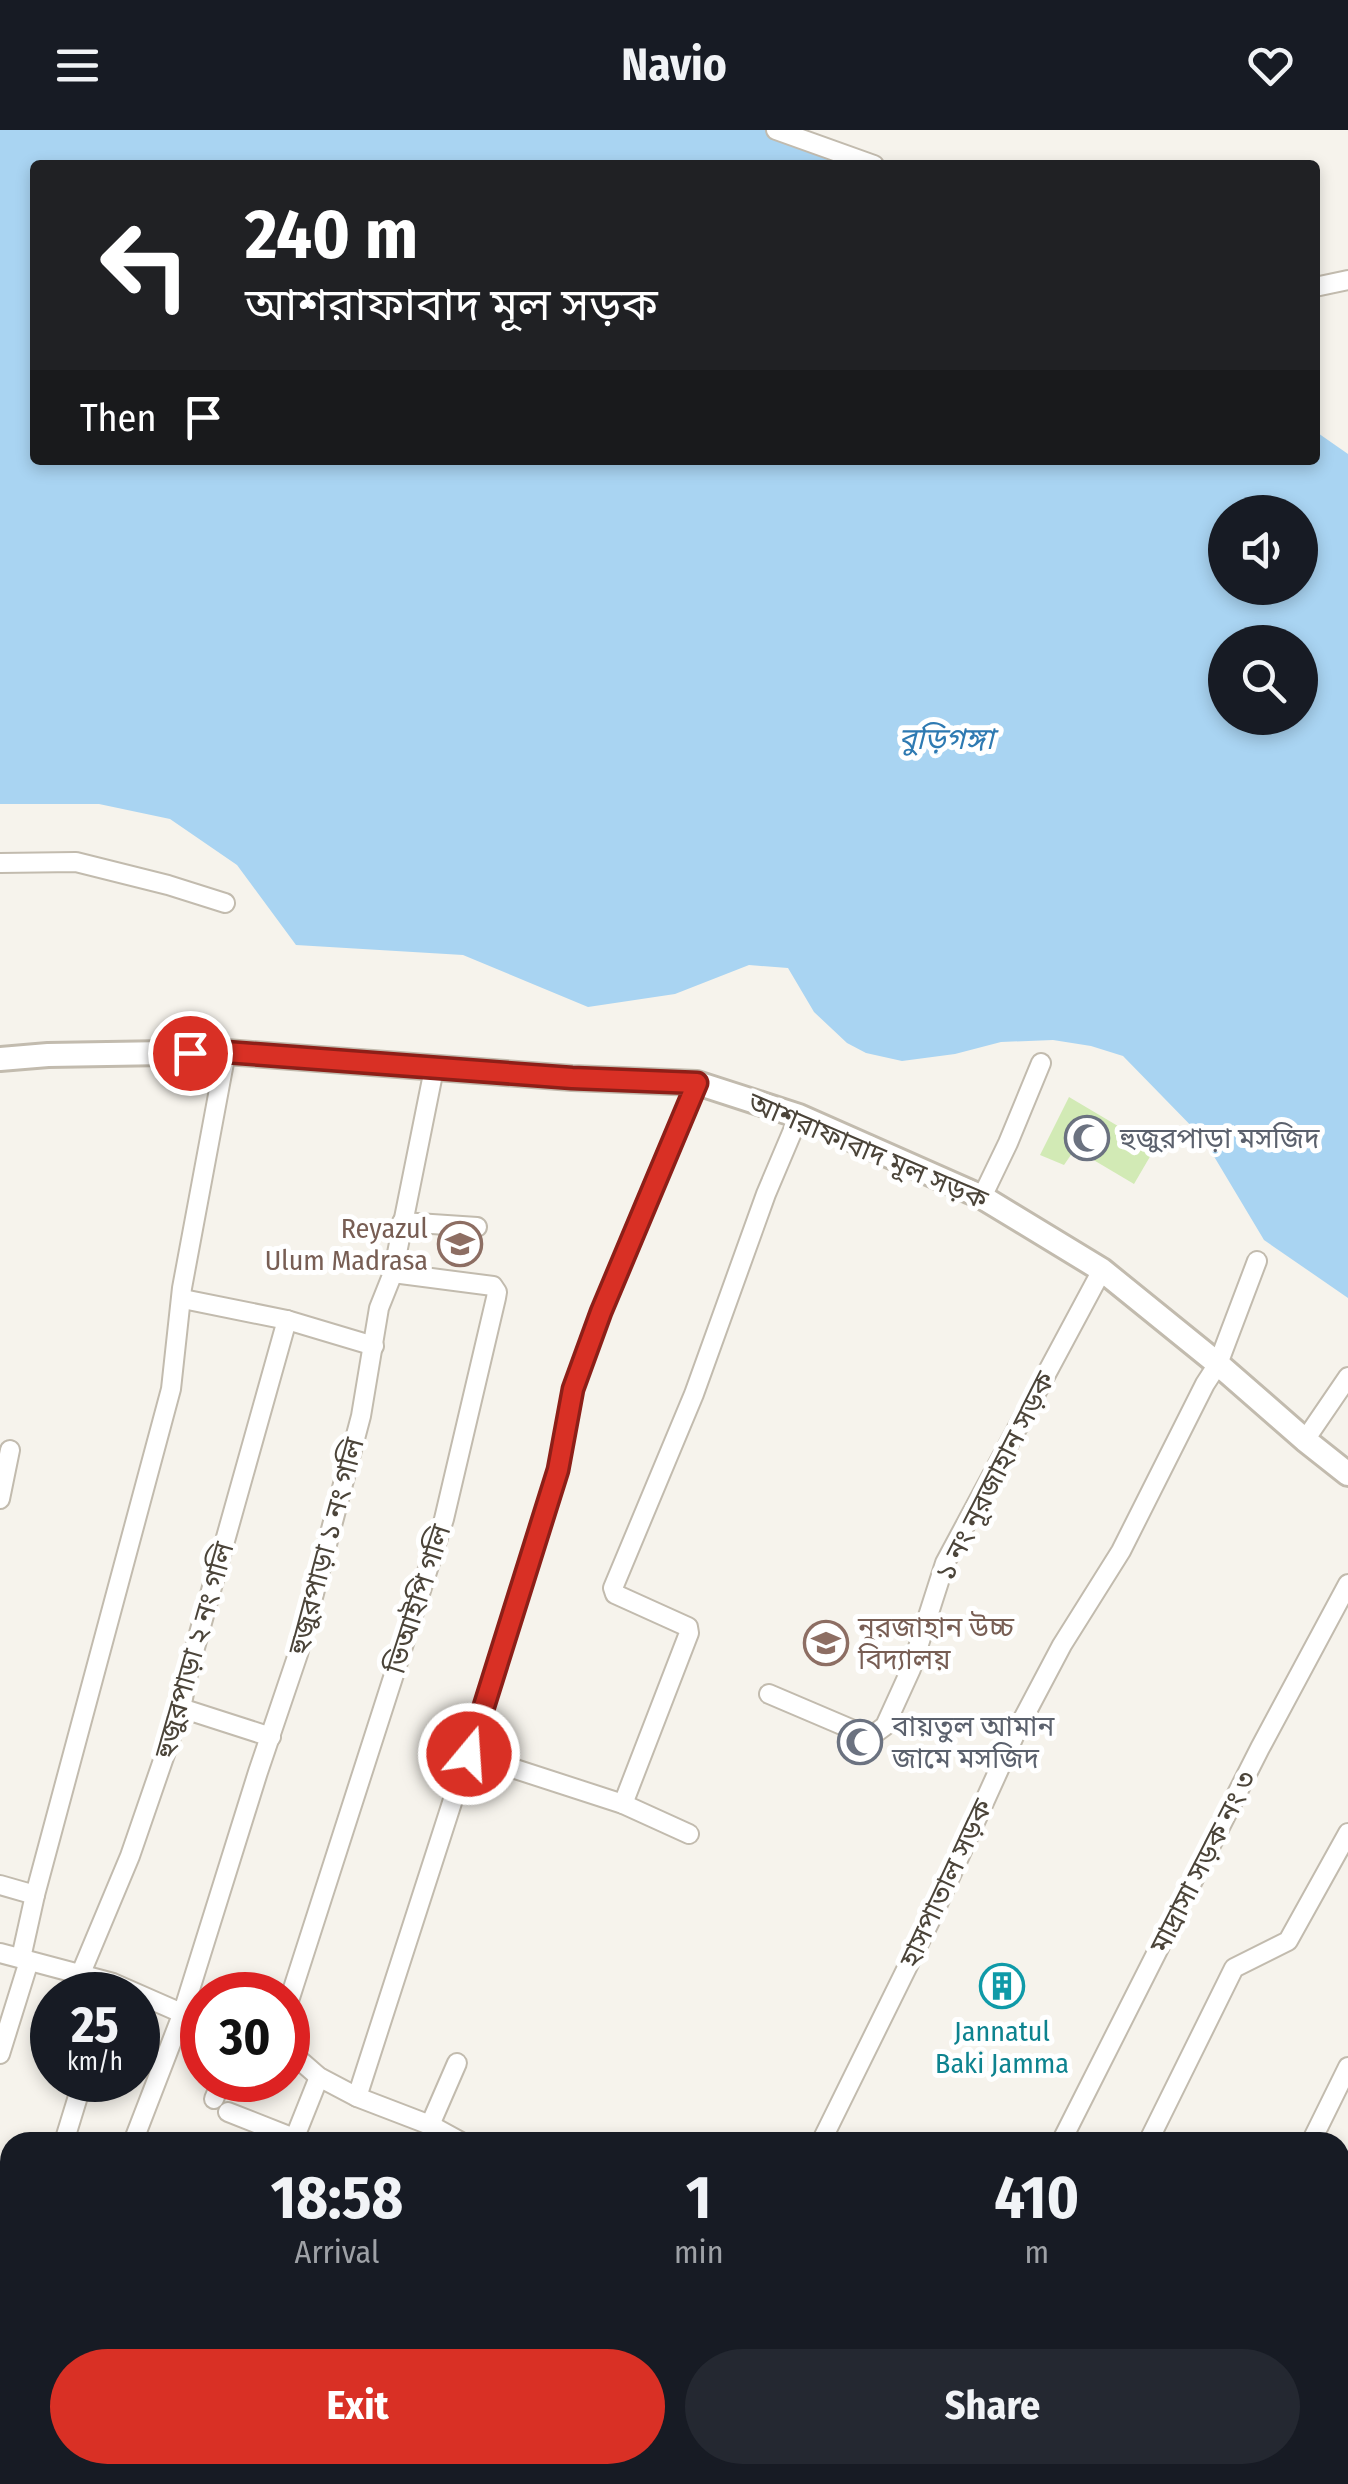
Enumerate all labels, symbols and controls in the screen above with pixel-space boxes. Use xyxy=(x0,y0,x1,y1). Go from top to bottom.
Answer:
icon: menu xyxy=(50,38,105,93)
text: Navio xyxy=(621,38,727,92)
icon: heart xyxy=(1243,38,1298,93)
text: 240 m xyxy=(245,193,418,277)
icon: left xyxy=(80,200,210,330)
text: আশরাফাবাদ মূল সড়ক xyxy=(245,278,658,332)
icon: arrive xyxy=(176,390,231,445)
text: Then xyxy=(80,395,156,441)
map controls xyxy=(1208,495,1318,735)
button: sound xyxy=(1208,495,1318,605)
button: search xyxy=(1208,625,1318,735)
water label: বুড়িগঙ্গা xyxy=(898,721,999,757)
pin xyxy=(148,1011,233,1096)
icon: arrive xyxy=(163,1026,218,1081)
street label: আশরাফাবাদ মূল সড়ক xyxy=(742,1085,993,1217)
mosque icon: হুজুরপাড়া মসজিদ xyxy=(1064,1115,1110,1161)
place label: হুজুরপাড়া মসজিদ xyxy=(1119,1122,1320,1155)
place label: Reyazul Ulum Madrasa xyxy=(265,1212,428,1277)
school or university icon: Reyazul Ulum Madrasa xyxy=(437,1221,483,1267)
street label: ১ নং নূরজাহান সড়ক xyxy=(928,1366,1062,1586)
street label: হুজুরপাড়া ১ নং গলি xyxy=(281,1434,371,1659)
street label: ভিআইপি গলি xyxy=(378,1520,458,1679)
street label: হুজুরপাড়া ২ নং গলি xyxy=(147,1538,241,1763)
place label: নুরজাহান উচ্চ বিদ্যালয় xyxy=(857,1611,1015,1676)
school or university icon: নুরজাহান উচ্চ বিদ্যালয় xyxy=(803,1620,849,1666)
position arrow xyxy=(417,1702,521,1806)
place label: বায়তুল আমান জামে মসজিদ xyxy=(891,1710,1056,1775)
mosque icon: বায়তুল আমান জামে মসজিদ xyxy=(837,1719,883,1765)
street label: মাদ্রাসা সড়ক নং ৩ xyxy=(1142,1766,1263,1959)
street label: হাসপাতাল সড়ক xyxy=(892,1793,1000,1973)
building icon: Jannatul Baki Jamma xyxy=(979,1963,1025,2009)
speed limit sign: 30 xyxy=(180,1972,310,2102)
text: 25 xyxy=(71,1995,119,2055)
place label: Jannatul Baki Jamma xyxy=(935,2015,1069,2080)
text: km/h xyxy=(67,2047,123,2077)
text: 18:58 xyxy=(271,2162,403,2234)
text: 1 xyxy=(686,2162,711,2234)
text: 410 xyxy=(994,2162,1079,2234)
text: Arrival xyxy=(295,2233,379,2271)
text: min xyxy=(674,2233,724,2271)
text: m xyxy=(1024,2233,1049,2271)
button: Exit xyxy=(50,2349,665,2464)
button: Share xyxy=(685,2349,1300,2464)

